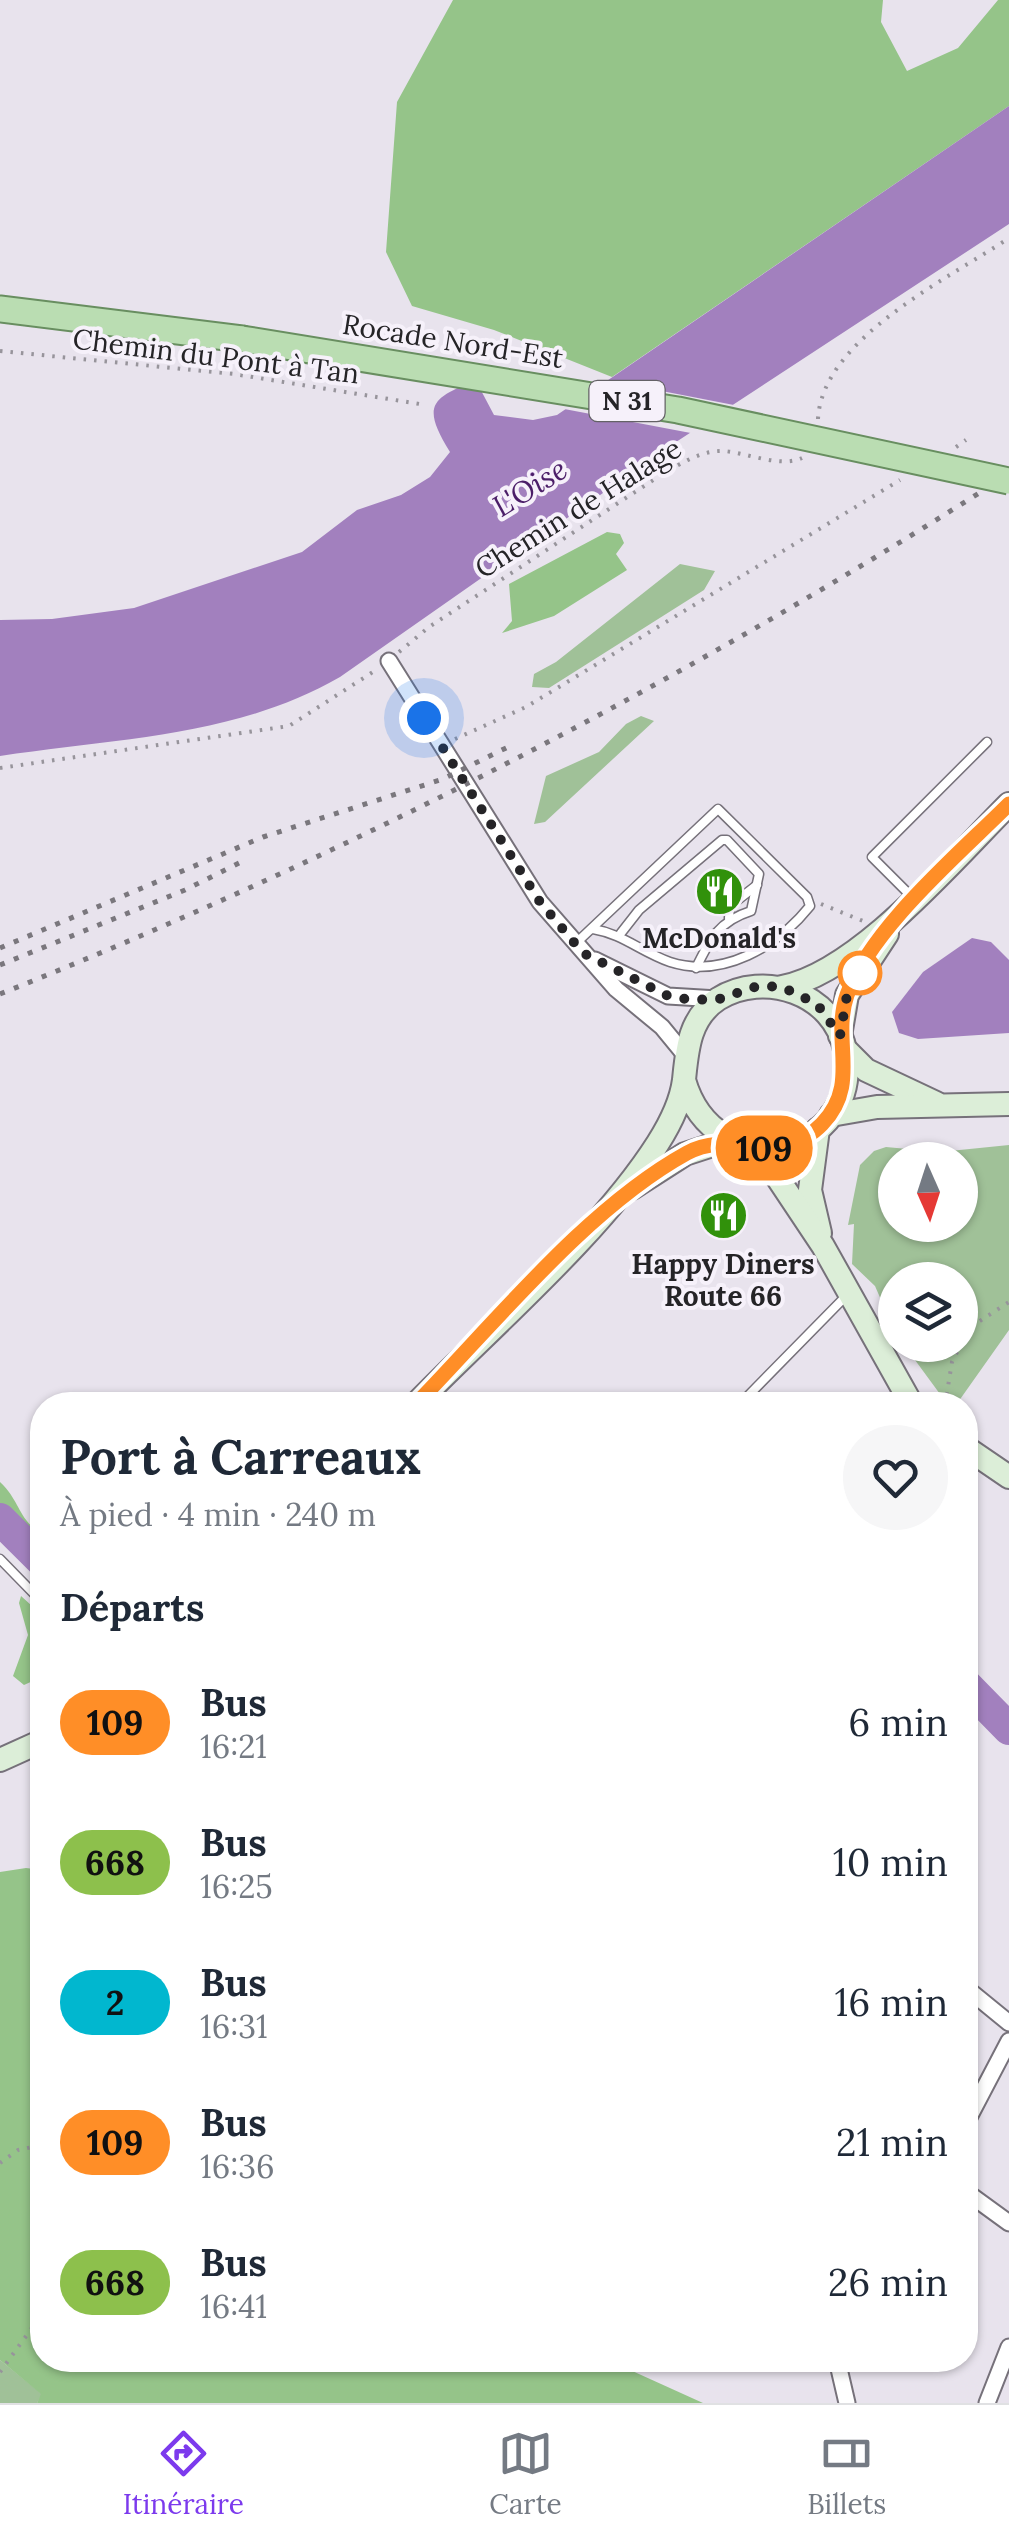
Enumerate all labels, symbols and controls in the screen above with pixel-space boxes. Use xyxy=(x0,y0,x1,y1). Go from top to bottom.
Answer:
street label: Rocade Nord-Est xyxy=(340,306,566,376)
street label: Chemin du Pont à Tan xyxy=(71,321,361,391)
road number: N 31 xyxy=(590,381,664,421)
street label: Chemin de Halage xyxy=(468,430,688,586)
water label: L'Oise xyxy=(485,450,574,525)
your location xyxy=(399,693,449,743)
restaurant icon: McDonald's xyxy=(693,865,745,917)
place label: McDonald's xyxy=(642,920,796,956)
unlabelled marker xyxy=(839,952,881,994)
line badge: 109 xyxy=(706,1116,822,1180)
text: 109 xyxy=(736,1126,792,1171)
north arrow xyxy=(878,1142,978,1242)
map controls xyxy=(878,1142,978,1362)
restaurant icon: Happy Diners Route 66 xyxy=(697,1190,749,1242)
place label: Happy Diners Route 66 xyxy=(631,1246,815,1314)
button: layers xyxy=(878,1262,978,1362)
button: heart xyxy=(843,1425,948,1530)
text: Port à Carreaux xyxy=(60,1426,421,1487)
text: À pied · 4 min · 240 m xyxy=(60,1494,376,1535)
text: Départs xyxy=(60,1583,204,1631)
text: Bus xyxy=(200,1678,267,1726)
text: 6 min xyxy=(848,1698,948,1746)
text: 109 xyxy=(87,1700,143,1745)
text: 16:21 xyxy=(200,1726,267,1767)
text: Bus xyxy=(200,1818,267,1866)
text: 10 min xyxy=(833,1838,948,1886)
text: 668 xyxy=(85,1840,145,1885)
text: 16:25 xyxy=(200,1866,273,1907)
text: Bus xyxy=(200,1958,267,2006)
text: 16 min xyxy=(834,1978,948,2026)
text: 2 xyxy=(106,1980,124,2025)
text: 16:31 xyxy=(200,2006,268,2047)
text: Bus xyxy=(200,2098,267,2146)
text: 21 min xyxy=(836,2118,948,2166)
text: 109 xyxy=(87,2120,143,2165)
text: 16:36 xyxy=(200,2146,274,2187)
text: Bus xyxy=(200,2238,267,2286)
text: 26 min xyxy=(828,2258,948,2306)
text: 668 xyxy=(85,2260,145,2305)
text: 16:41 xyxy=(200,2286,267,2327)
tab: Itinéraire xyxy=(123,2426,244,2522)
tab: Carte xyxy=(489,2426,562,2522)
tab: Billets xyxy=(807,2426,886,2522)

